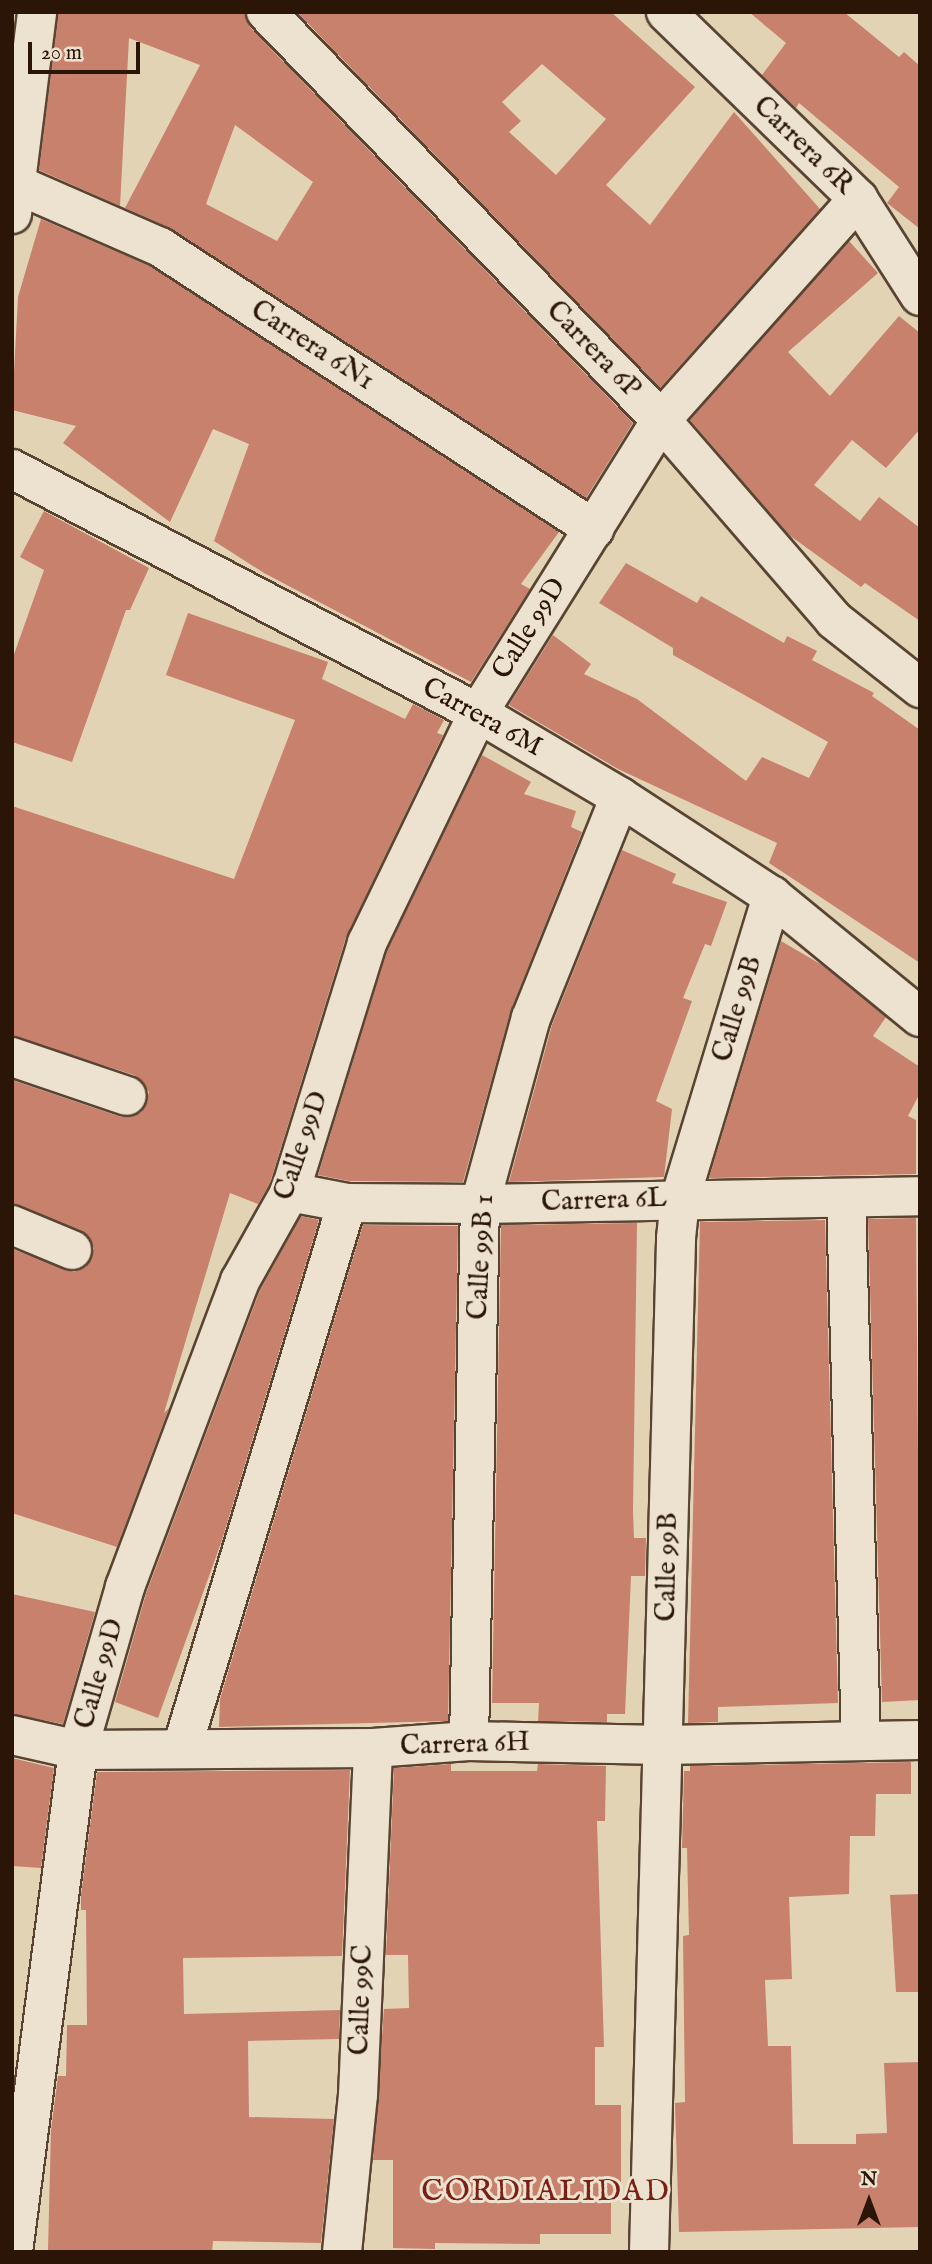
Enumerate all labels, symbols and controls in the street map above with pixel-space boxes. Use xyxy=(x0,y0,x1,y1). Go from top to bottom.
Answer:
scale bar xyxy=(32,28,144,72)
text: 20 m xyxy=(41,40,82,67)
street label: Carrera 6R xyxy=(746,90,860,202)
street label: Carrera 6N1 xyxy=(244,294,380,398)
street label: Carrera 6P xyxy=(539,294,647,406)
street label: Calle 99D xyxy=(486,572,574,686)
street label: Carrera 6M xyxy=(416,671,548,765)
street label: Calle 99B xyxy=(706,952,770,1066)
street label: Calle 99D xyxy=(268,1087,336,1205)
street label: Carrera 6L xyxy=(541,1182,667,1220)
street label: Calle 99B 1 xyxy=(462,1193,502,1321)
street label: Calle 99B xyxy=(650,1512,686,1622)
street label: Calle 99D xyxy=(68,1615,132,1733)
street label: Carrera 6H xyxy=(400,1726,530,1764)
street label: Calle 99C xyxy=(343,1944,381,2056)
north arrow xyxy=(834,2166,904,2236)
text: N xyxy=(861,2168,877,2192)
district label: CORDIALIDAD xyxy=(423,2174,669,2210)

